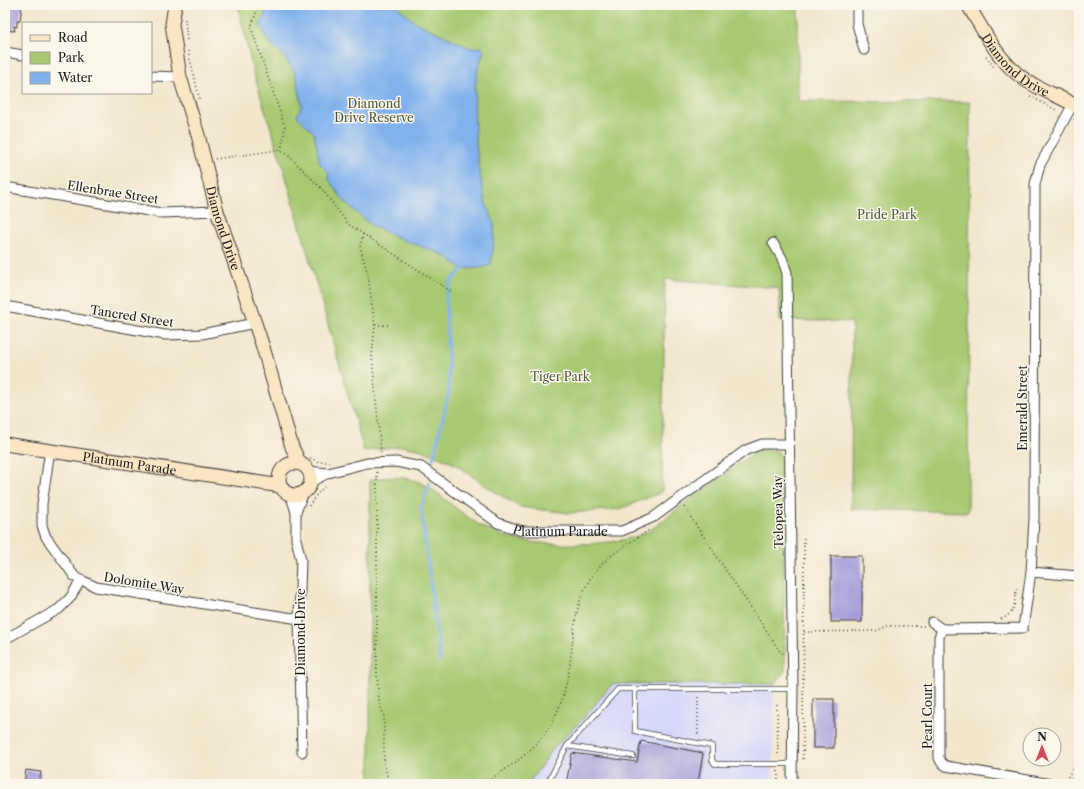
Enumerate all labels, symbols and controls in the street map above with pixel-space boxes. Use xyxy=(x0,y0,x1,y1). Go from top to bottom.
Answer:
legend xyxy=(22,22,152,94)
text: Road xyxy=(58,30,88,45)
street label: Diamond Drive xyxy=(979,31,1052,99)
text: Park xyxy=(58,50,85,65)
text: Water xyxy=(57,70,92,85)
park label: Diamond Drive Reserve xyxy=(334,96,414,125)
street label: Ellenbrae Street xyxy=(66,177,160,207)
street label: Diamond Drive xyxy=(203,184,244,272)
park label: Pride Park xyxy=(857,207,918,222)
street label: Tancred Street xyxy=(89,302,175,330)
street label: Emerald Street xyxy=(1015,364,1030,451)
park label: Tiger Park xyxy=(530,369,591,384)
street label: Platinum Parade xyxy=(82,448,178,478)
street label: Telopea Way xyxy=(770,475,786,549)
street label: Platinum Parade xyxy=(511,521,608,539)
street label: Dolomite Way xyxy=(103,569,186,597)
street label: Diamond Drive xyxy=(293,588,308,676)
street label: Pearl Court xyxy=(920,682,935,749)
north arrow xyxy=(1022,727,1062,767)
text: N xyxy=(1037,730,1047,744)

